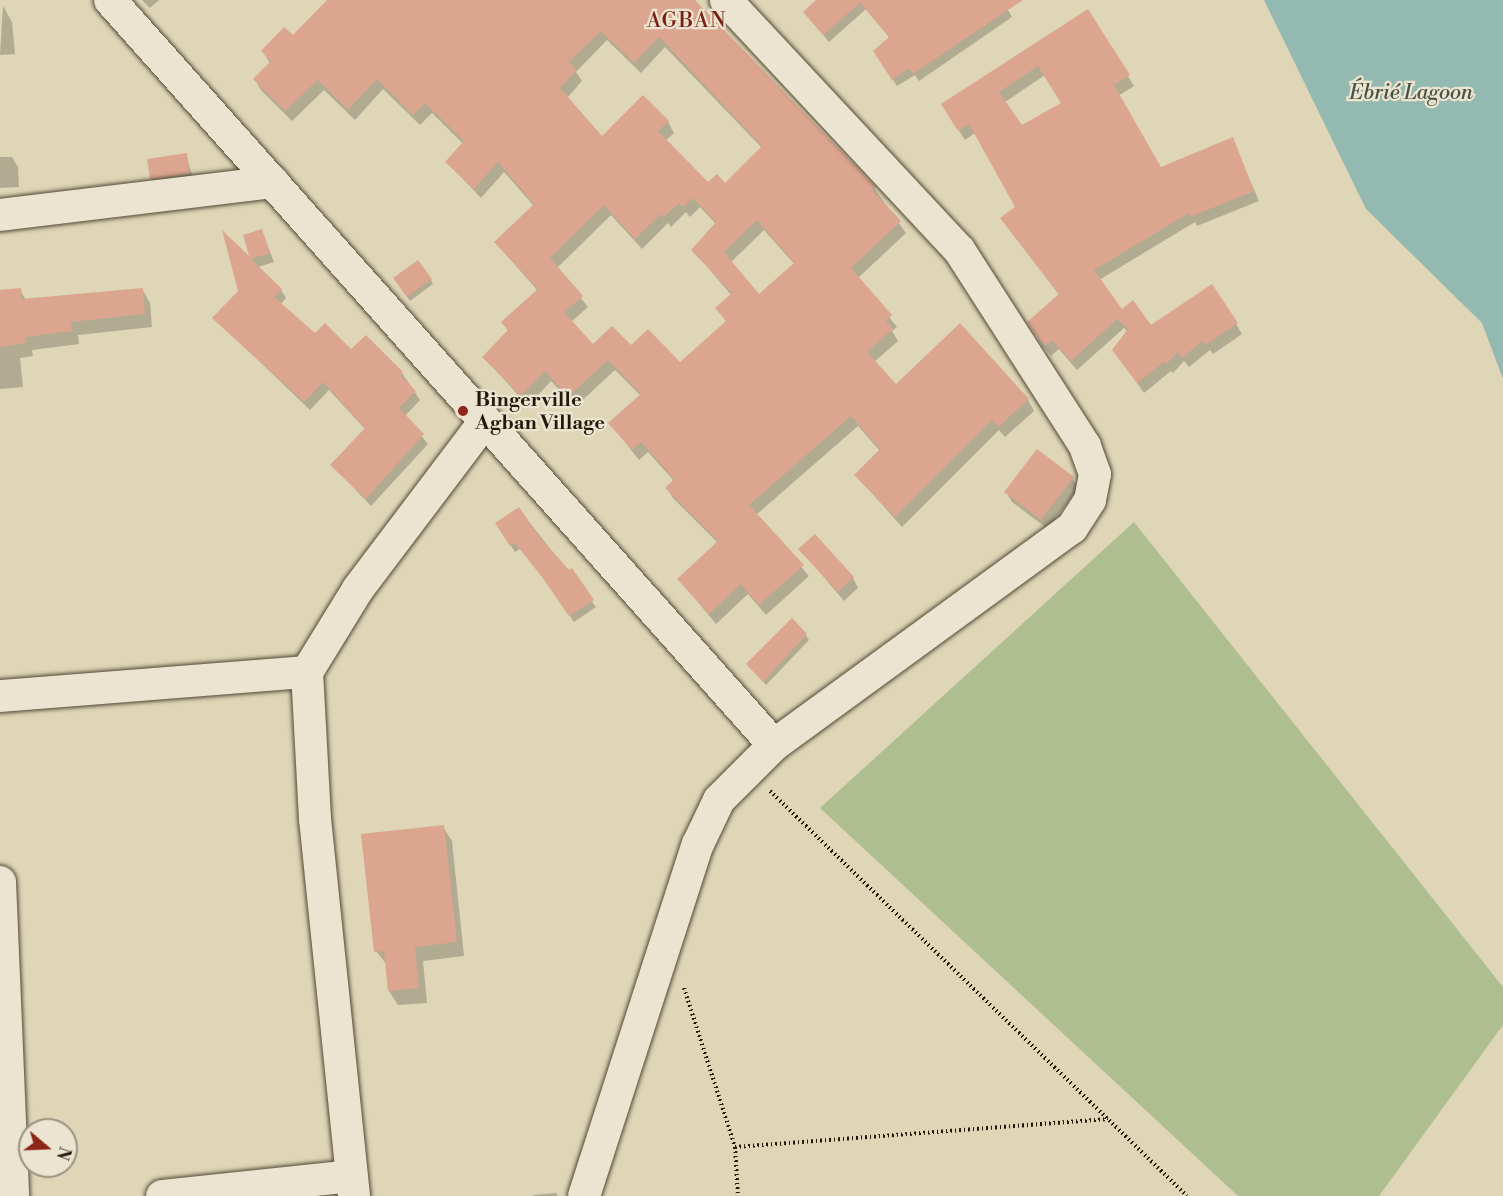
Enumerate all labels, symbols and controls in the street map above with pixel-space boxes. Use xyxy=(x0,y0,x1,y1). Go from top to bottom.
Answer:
district label: AGBAN xyxy=(647,8,727,34)
water label: Ébrié Lagoon xyxy=(1349,80,1473,106)
place label: Bingerville Agban Village xyxy=(475,388,605,435)
marker: Bingerville Agban Village xyxy=(456,404,470,418)
north arrow xyxy=(18,1118,78,1178)
text: N xyxy=(52,1144,75,1162)

